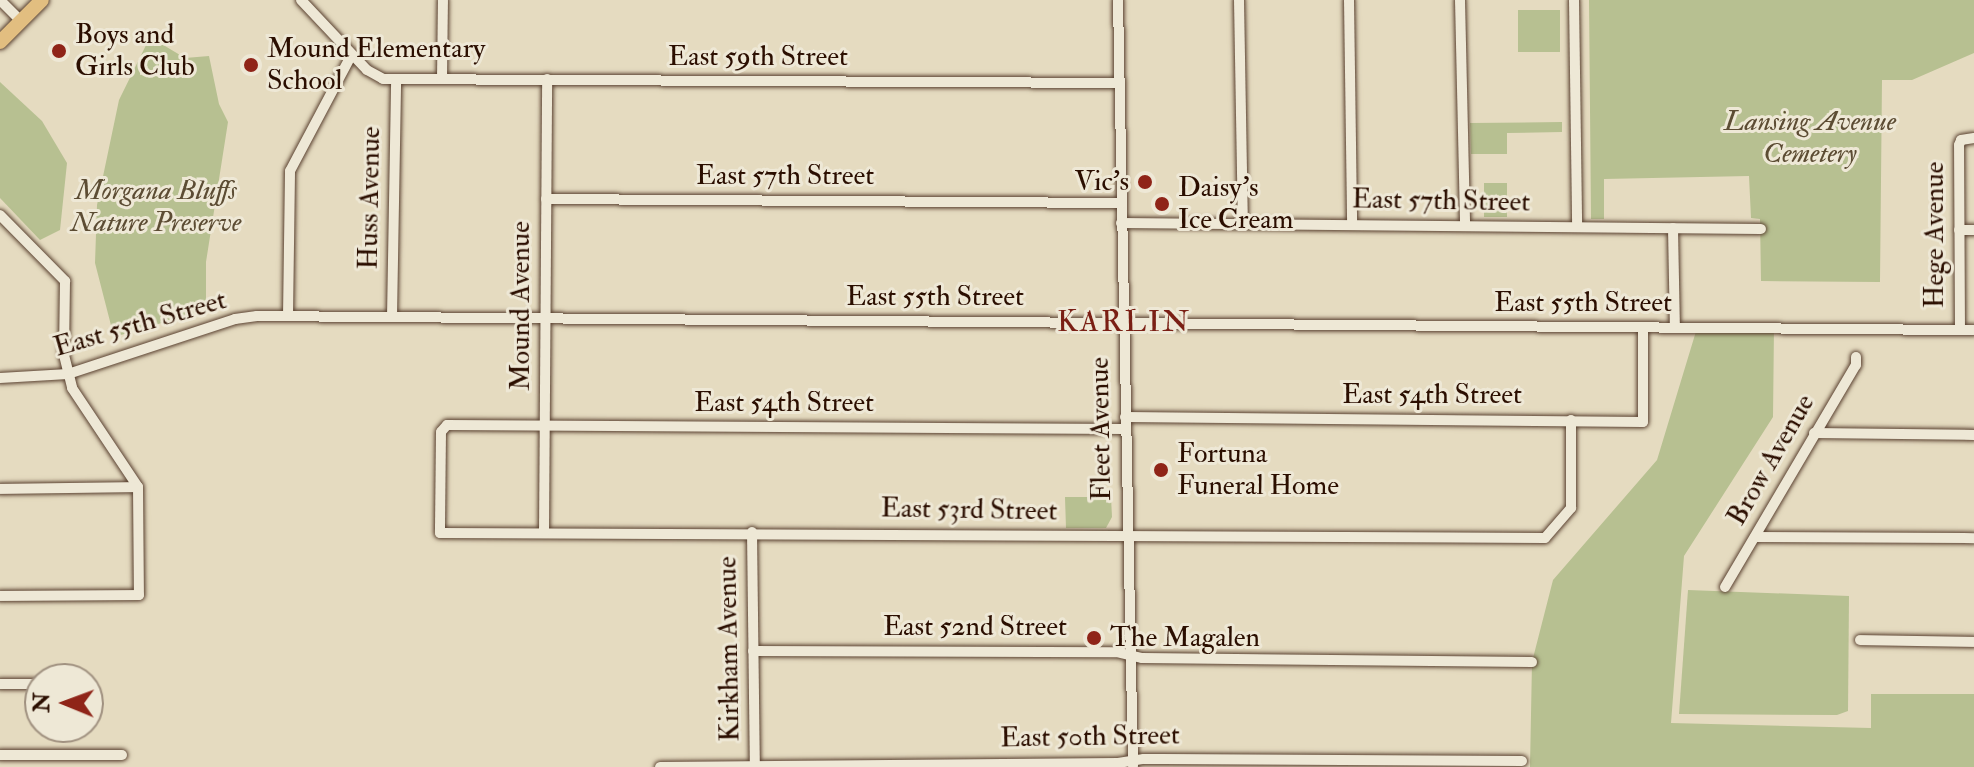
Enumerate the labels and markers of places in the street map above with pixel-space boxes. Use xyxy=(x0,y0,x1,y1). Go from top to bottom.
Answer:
place label: Boys and Girls Club xyxy=(75,18,195,84)
place label: Mound Elementary School xyxy=(267,32,485,98)
marker: Boys and Girls Club xyxy=(50,42,68,60)
marker: Mound Elementary School xyxy=(242,56,260,74)
place label: Vic's xyxy=(1074,165,1129,199)
place label: Daisy's Ice Cream xyxy=(1178,171,1293,237)
marker: Vic's xyxy=(1136,173,1154,191)
marker: Daisy's Ice Cream xyxy=(1153,195,1171,213)
place label: Fortuna Funeral Home xyxy=(1177,437,1339,503)
marker: Fortuna Funeral Home xyxy=(1152,461,1170,479)
place label: The Magalen xyxy=(1110,621,1260,655)
marker: The Magalen xyxy=(1085,629,1103,647)

